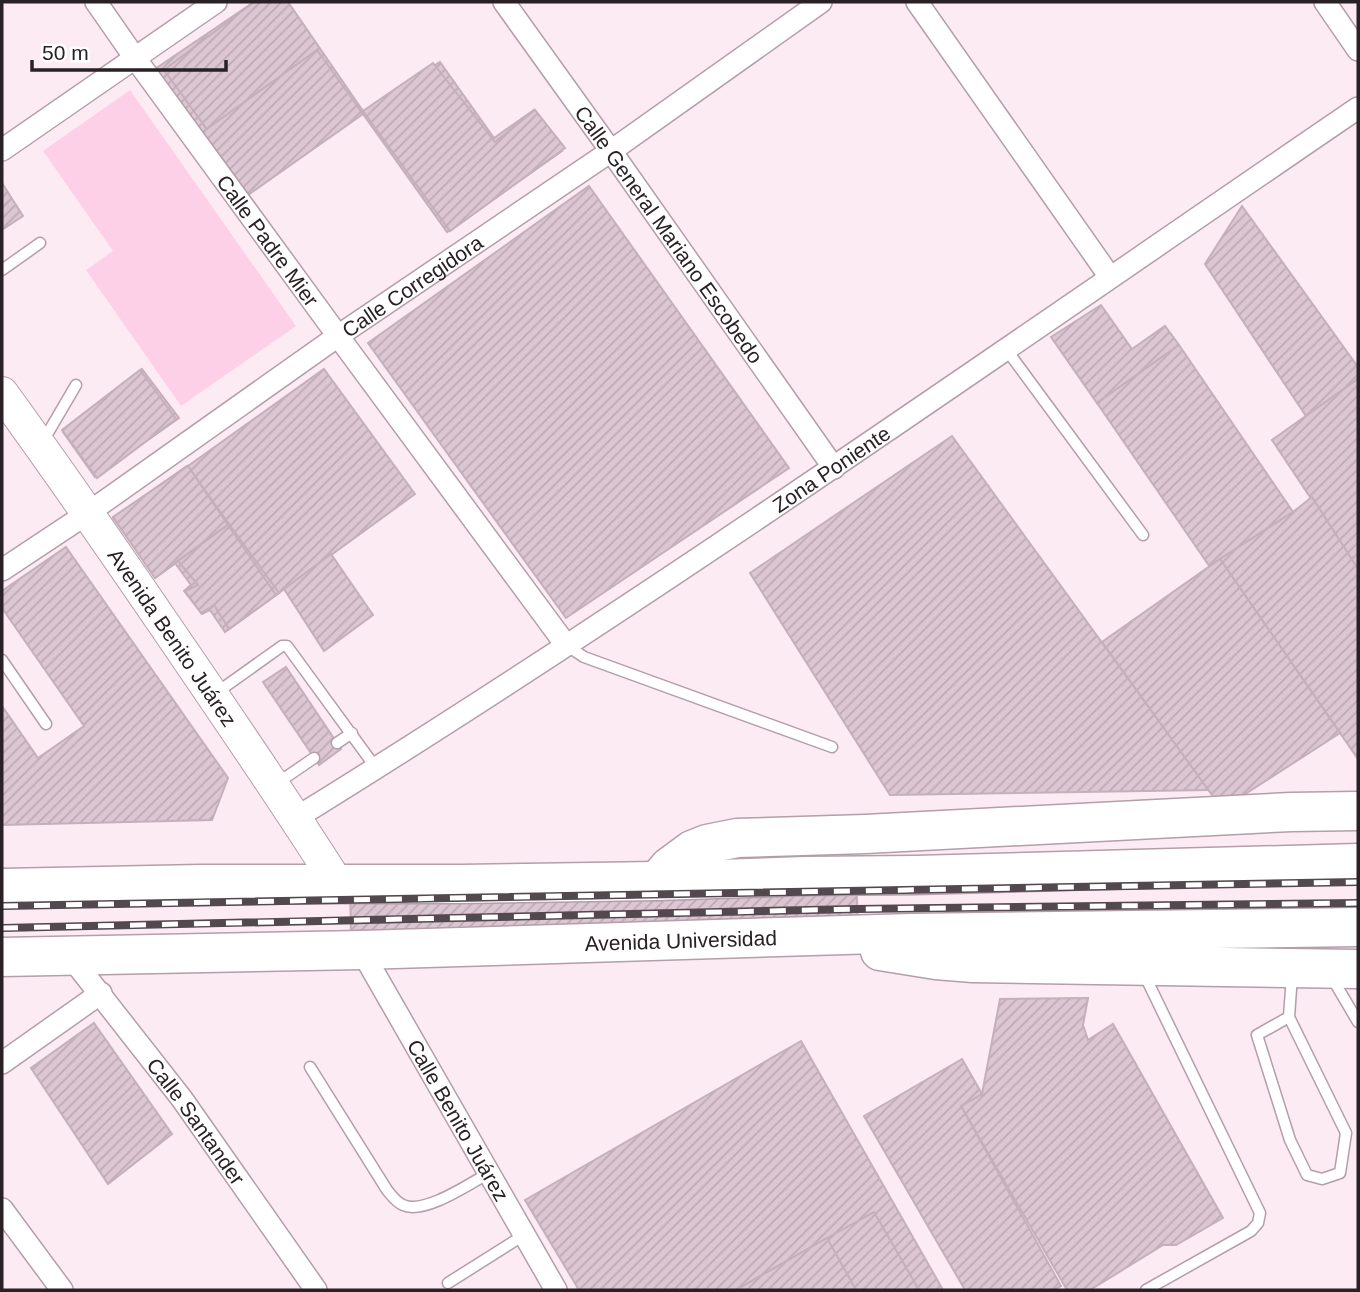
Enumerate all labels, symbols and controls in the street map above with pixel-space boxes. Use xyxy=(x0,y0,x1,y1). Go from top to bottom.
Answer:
scale bar xyxy=(32,28,226,72)
text: 50 m xyxy=(42,41,89,64)
street label: Calle General Mariano Escobedo xyxy=(571,101,768,367)
street label: Calle Padre Mier xyxy=(213,170,324,310)
street label: Calle Corregidora xyxy=(337,230,487,342)
street label: Zona Poniente xyxy=(768,421,894,517)
street label: Avenida Benito Juárez xyxy=(104,544,242,730)
street label: Avenida Universidad xyxy=(584,926,777,955)
street label: Calle Benito Juárez xyxy=(403,1035,514,1205)
street label: Calle Santander xyxy=(143,1053,250,1189)

